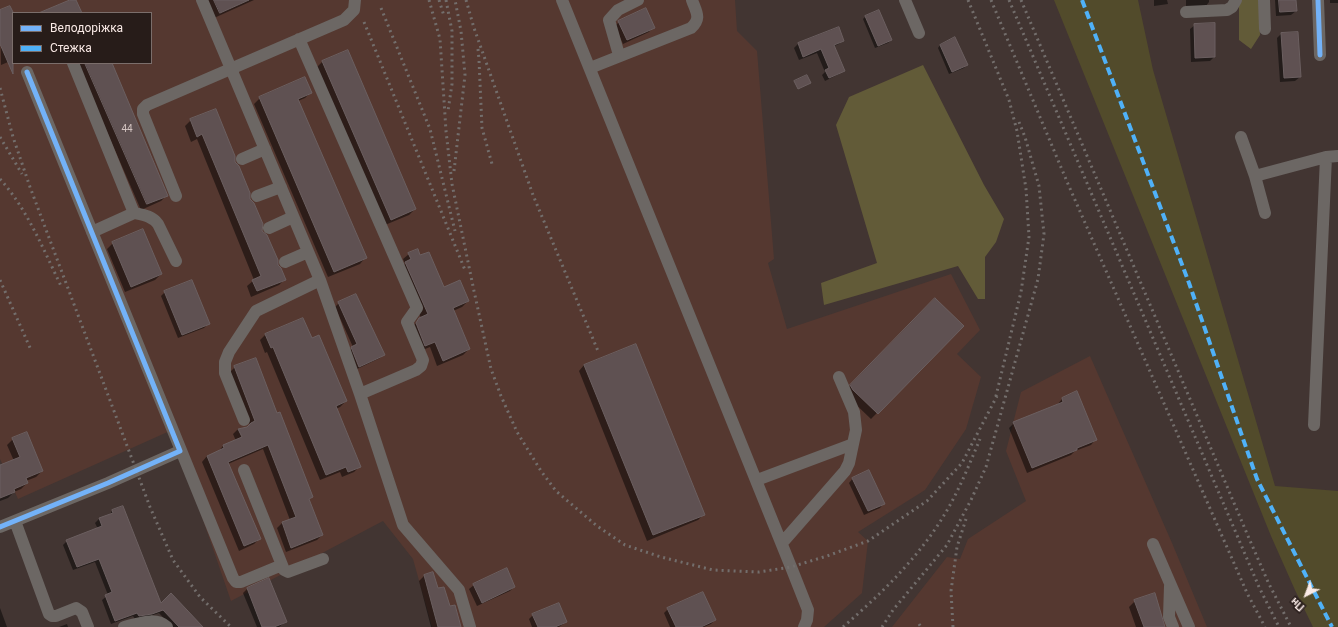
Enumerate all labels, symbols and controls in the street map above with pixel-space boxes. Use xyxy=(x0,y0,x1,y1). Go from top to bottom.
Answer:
legend xyxy=(12,12,152,64)
text: Велодоріжка xyxy=(50,21,123,35)
text: Стежка xyxy=(50,41,92,55)
house number: 44 xyxy=(121,123,133,135)
north arrow xyxy=(1286,575,1326,615)
text: Пн xyxy=(1288,595,1307,614)

